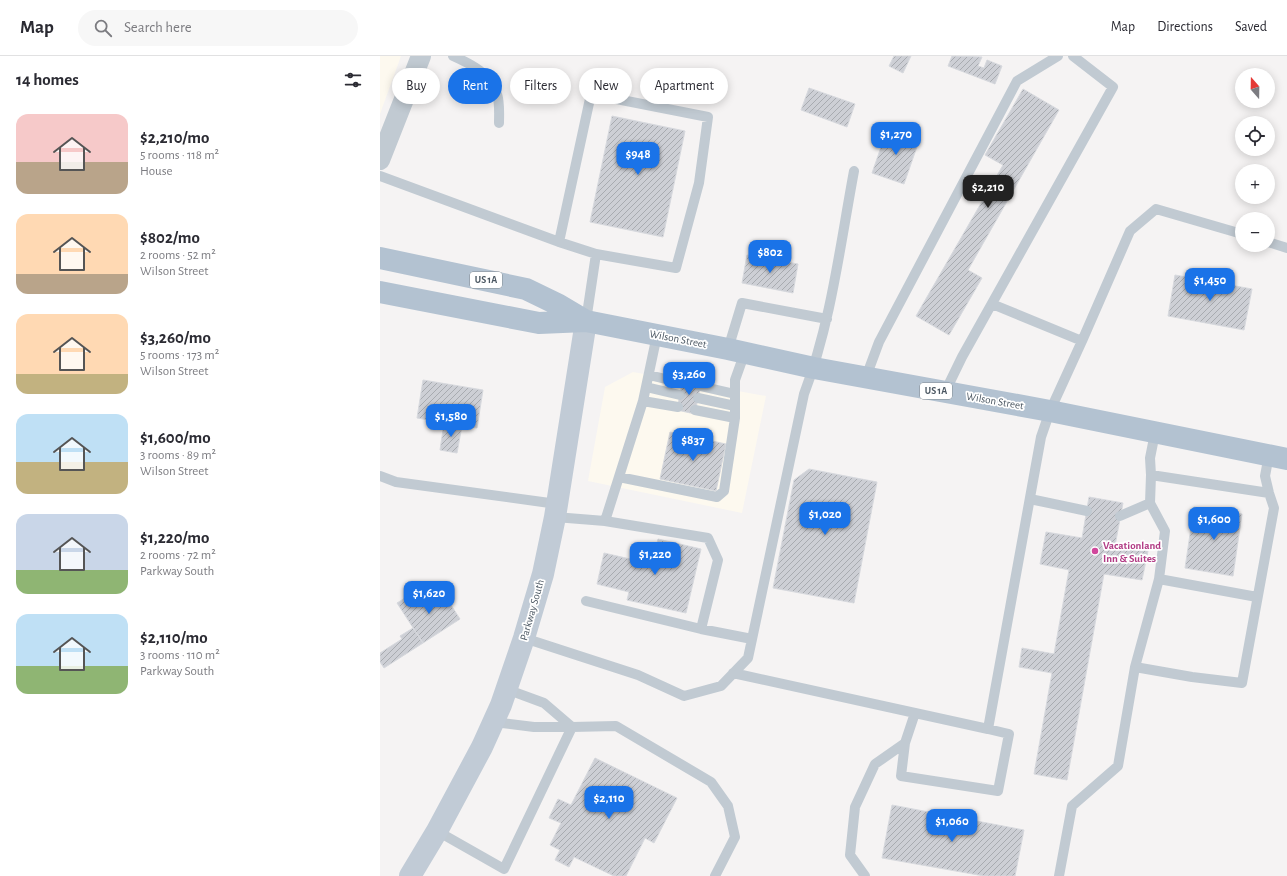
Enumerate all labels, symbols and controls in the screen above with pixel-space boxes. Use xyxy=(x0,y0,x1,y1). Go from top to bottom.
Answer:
search box xyxy=(78,10,358,46)
icon: search xyxy=(92,17,114,39)
text: Map xyxy=(20,18,54,37)
text: Search here xyxy=(124,20,192,35)
text: Map xyxy=(1111,20,1135,34)
text: Directions xyxy=(1157,20,1213,34)
text: Saved xyxy=(1235,20,1267,34)
chip: Buy xyxy=(392,68,440,104)
chip: Rent xyxy=(448,68,502,104)
chip: Filters xyxy=(510,68,571,104)
chip: New xyxy=(579,68,632,104)
chip: Apartment xyxy=(640,68,728,104)
north arrow xyxy=(1235,68,1275,108)
map controls xyxy=(1235,68,1275,252)
icon: filters xyxy=(342,69,364,91)
text: 14 homes xyxy=(16,71,79,88)
button: locate xyxy=(1235,116,1275,156)
pin: $1,270 xyxy=(863,122,929,156)
text: $1,270 xyxy=(880,128,912,141)
text: $2,210/mo xyxy=(140,129,209,146)
icon: home xyxy=(48,130,96,178)
pin: $948 xyxy=(614,142,662,176)
text: $948 xyxy=(625,148,651,161)
text: 5 rooms · 118 m² xyxy=(140,149,219,162)
button: + xyxy=(1235,164,1275,204)
text: House xyxy=(140,165,172,178)
pin: $2,210 xyxy=(955,175,1021,209)
text: $2,210 xyxy=(972,181,1004,194)
button: − xyxy=(1235,212,1275,252)
text: $802/mo xyxy=(140,229,200,246)
icon: home xyxy=(48,230,96,278)
pin: $802 xyxy=(746,240,794,274)
text: $802 xyxy=(757,246,783,259)
text: 2 rooms · 52 m² xyxy=(140,249,216,262)
text: Wilson Street xyxy=(140,265,208,278)
pin: $1,450 xyxy=(1177,268,1243,302)
road number: US 1A xyxy=(470,272,502,288)
text: $1,450 xyxy=(1194,274,1226,287)
street label: Wilson Street xyxy=(649,328,708,350)
text: $3,260/mo xyxy=(140,329,211,346)
icon: home xyxy=(48,330,96,378)
text: 5 rooms · 173 m² xyxy=(140,349,219,362)
pin: $3,260 xyxy=(656,362,722,396)
text: Wilson Street xyxy=(140,365,208,378)
text: $3,260 xyxy=(672,368,706,381)
road number: US 1A xyxy=(920,383,952,399)
street label: Wilson Street xyxy=(966,391,1025,412)
pin: $1,580 xyxy=(418,404,484,438)
text: $1,580 xyxy=(435,410,467,423)
pin: $837 xyxy=(669,428,717,462)
text: $1,600/mo xyxy=(140,429,211,446)
icon: home xyxy=(48,430,96,478)
text: $837 xyxy=(681,434,705,447)
text: 3 rooms · 89 m² xyxy=(140,449,216,462)
text: Wilson Street xyxy=(140,465,208,478)
pin: $1,020 xyxy=(792,502,858,536)
pin: $1,600 xyxy=(1181,507,1247,541)
text: $1,020 xyxy=(808,508,842,521)
text: $1,600 xyxy=(1197,513,1231,526)
text: $1,220/mo xyxy=(140,529,209,546)
icon: home xyxy=(48,530,96,578)
place label: Vacationland Inn & Suites xyxy=(1103,540,1161,564)
pin: $1,220 xyxy=(622,542,688,576)
marker: Vacationland Inn & Suites xyxy=(1090,546,1100,556)
text: $1,220 xyxy=(639,548,671,561)
text: 2 rooms · 72 m² xyxy=(140,549,216,562)
text: Parkway South xyxy=(140,565,214,578)
street label: Parkway South xyxy=(518,578,546,642)
pin: $1,620 xyxy=(396,581,462,615)
text: $1,620 xyxy=(413,587,445,600)
text: $2,110/mo xyxy=(140,629,208,646)
icon: home xyxy=(48,630,96,678)
text: 3 rooms · 110 m² xyxy=(140,649,220,662)
text: Parkway South xyxy=(140,665,214,678)
pin: $2,110 xyxy=(576,786,642,820)
text: $2,110 xyxy=(593,792,625,805)
pin: $1,060 xyxy=(919,809,985,843)
text: $1,060 xyxy=(935,815,969,828)

